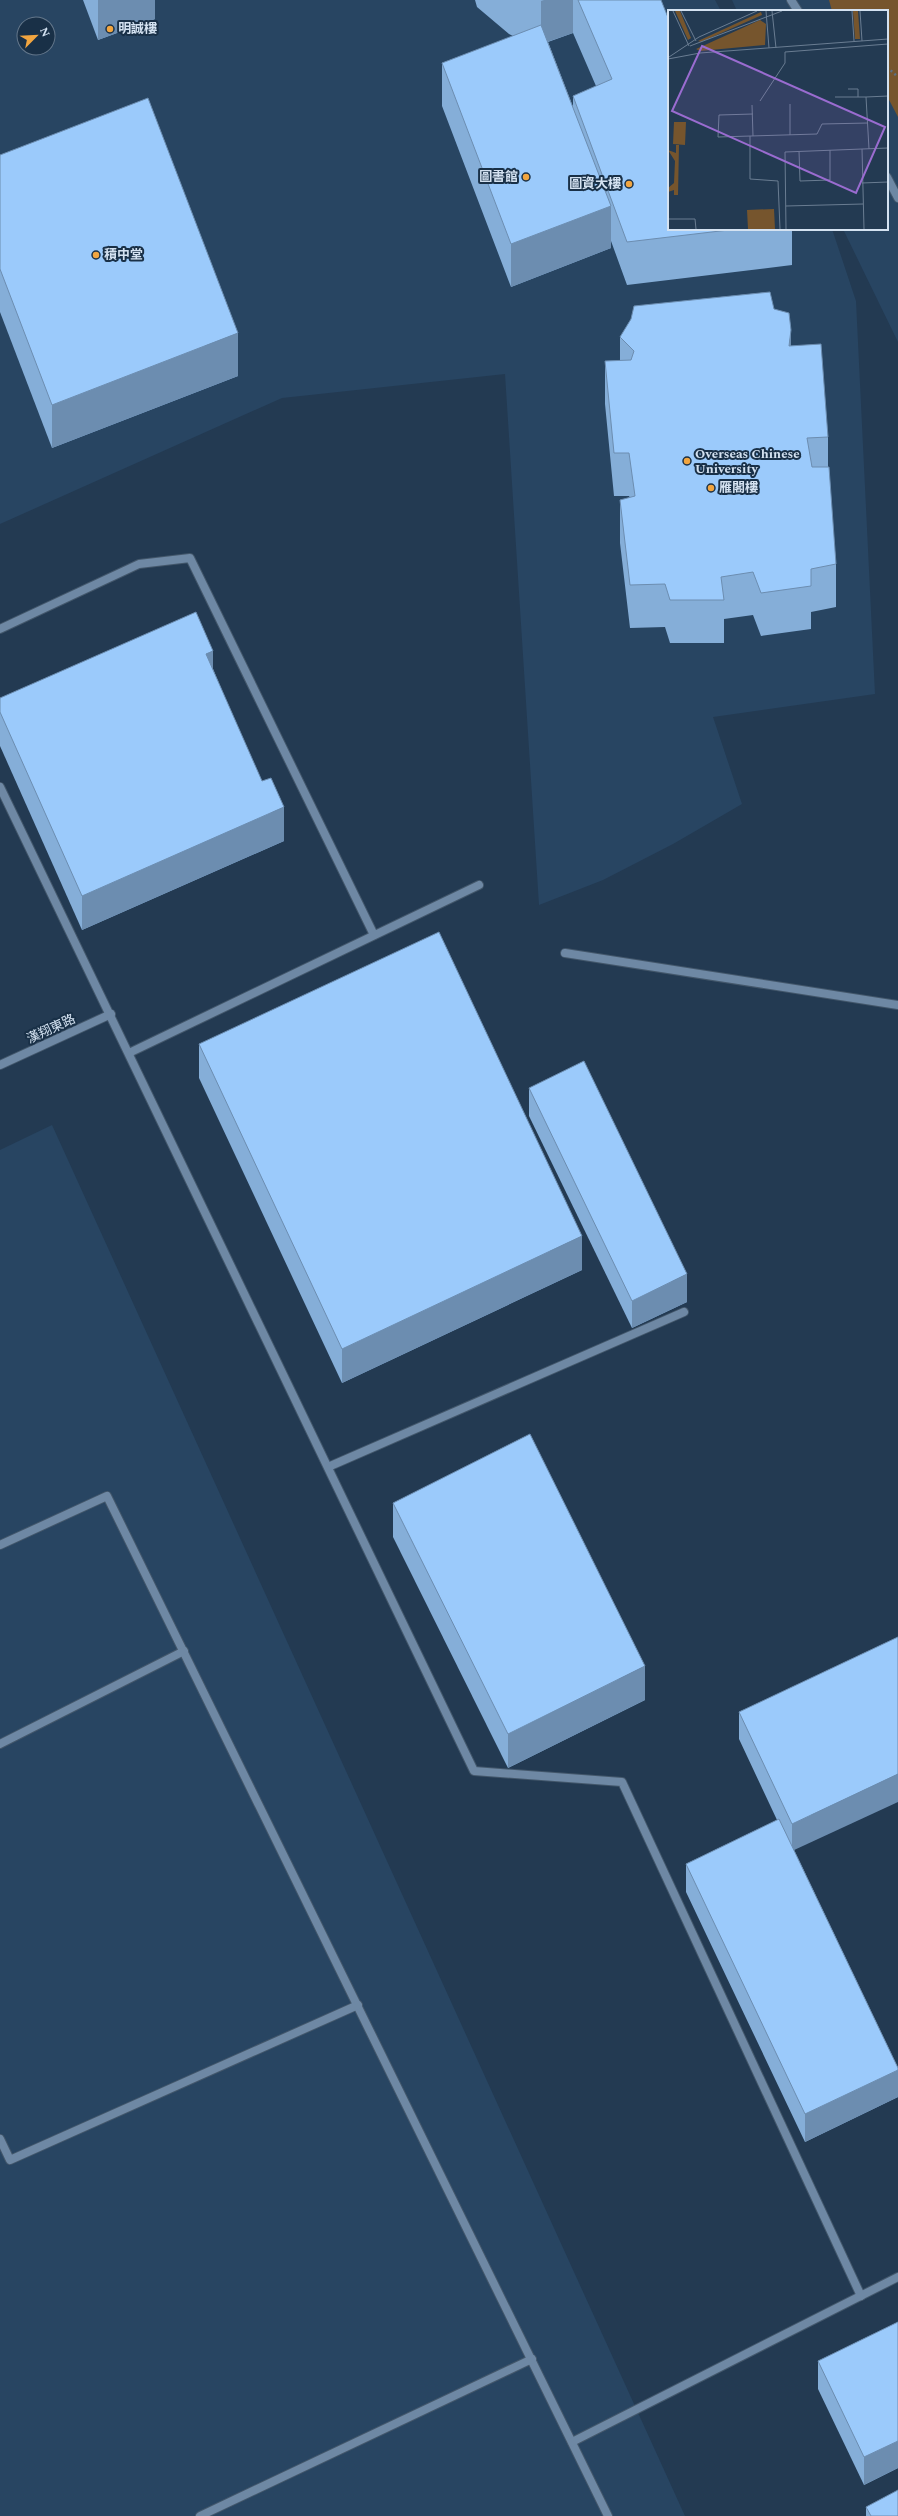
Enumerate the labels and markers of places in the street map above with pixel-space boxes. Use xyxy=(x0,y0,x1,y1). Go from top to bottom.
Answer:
place label: 明誠樓 xyxy=(118,19,157,39)
marker: 明誠樓 xyxy=(105,24,115,34)
place label: 圖書館 xyxy=(479,167,518,187)
marker: 圖書館 xyxy=(521,172,531,182)
place label: 圖資大樓 xyxy=(569,174,621,194)
marker: 圖資大樓 xyxy=(624,179,634,189)
place label: 積中堂 xyxy=(104,245,143,265)
marker: 積中堂 xyxy=(91,250,101,260)
place label: Overseas Chinese University xyxy=(695,444,800,479)
marker: Overseas Chinese University xyxy=(682,456,692,466)
place label: 雁閣樓 xyxy=(719,478,758,498)
marker: 雁閣樓 xyxy=(706,483,716,493)

